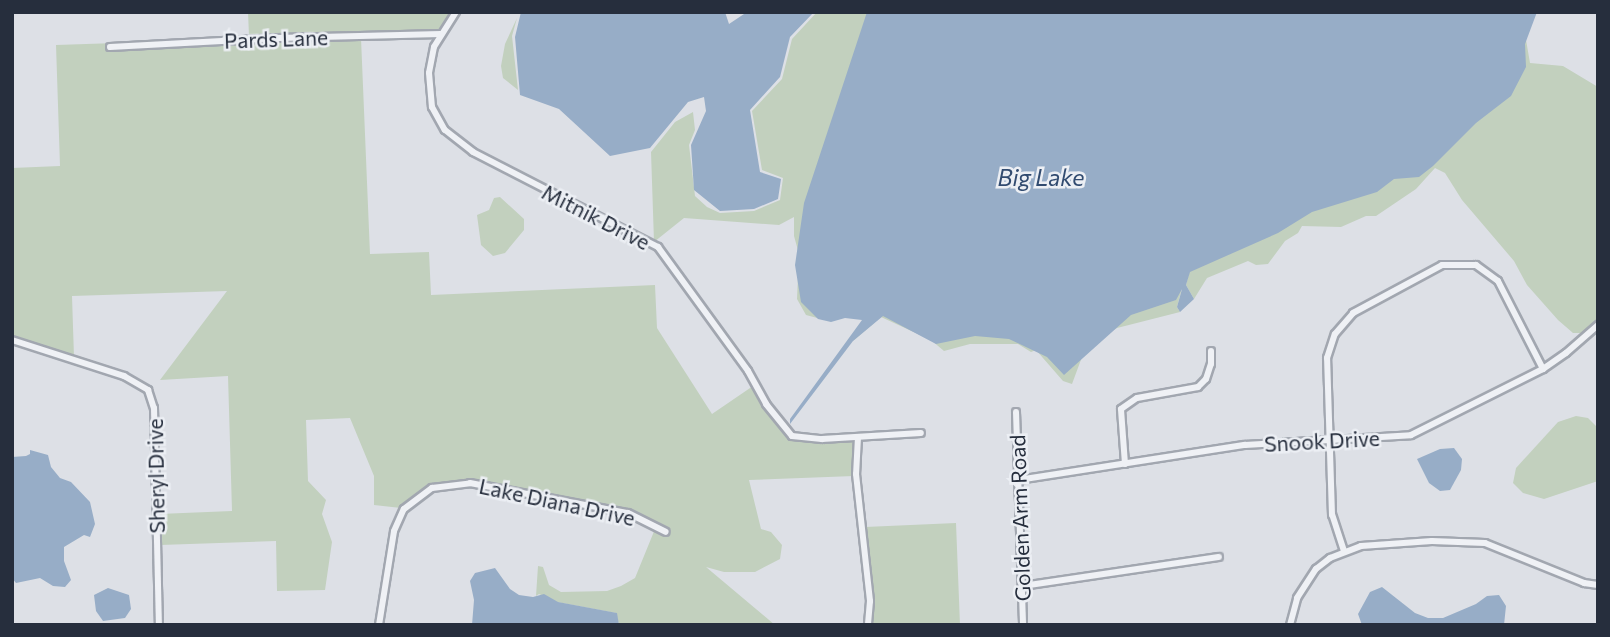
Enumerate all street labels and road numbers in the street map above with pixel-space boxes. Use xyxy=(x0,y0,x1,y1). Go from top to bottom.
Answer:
street label: Pards Lane xyxy=(224,25,328,53)
street label: Mitnik Drive xyxy=(538,179,654,255)
street label: Sheryl Drive xyxy=(142,418,170,534)
street label: Snook Drive xyxy=(1264,425,1380,457)
street label: Golden Arm Road xyxy=(1004,434,1036,602)
street label: Lake Diana Drive xyxy=(477,473,637,531)

